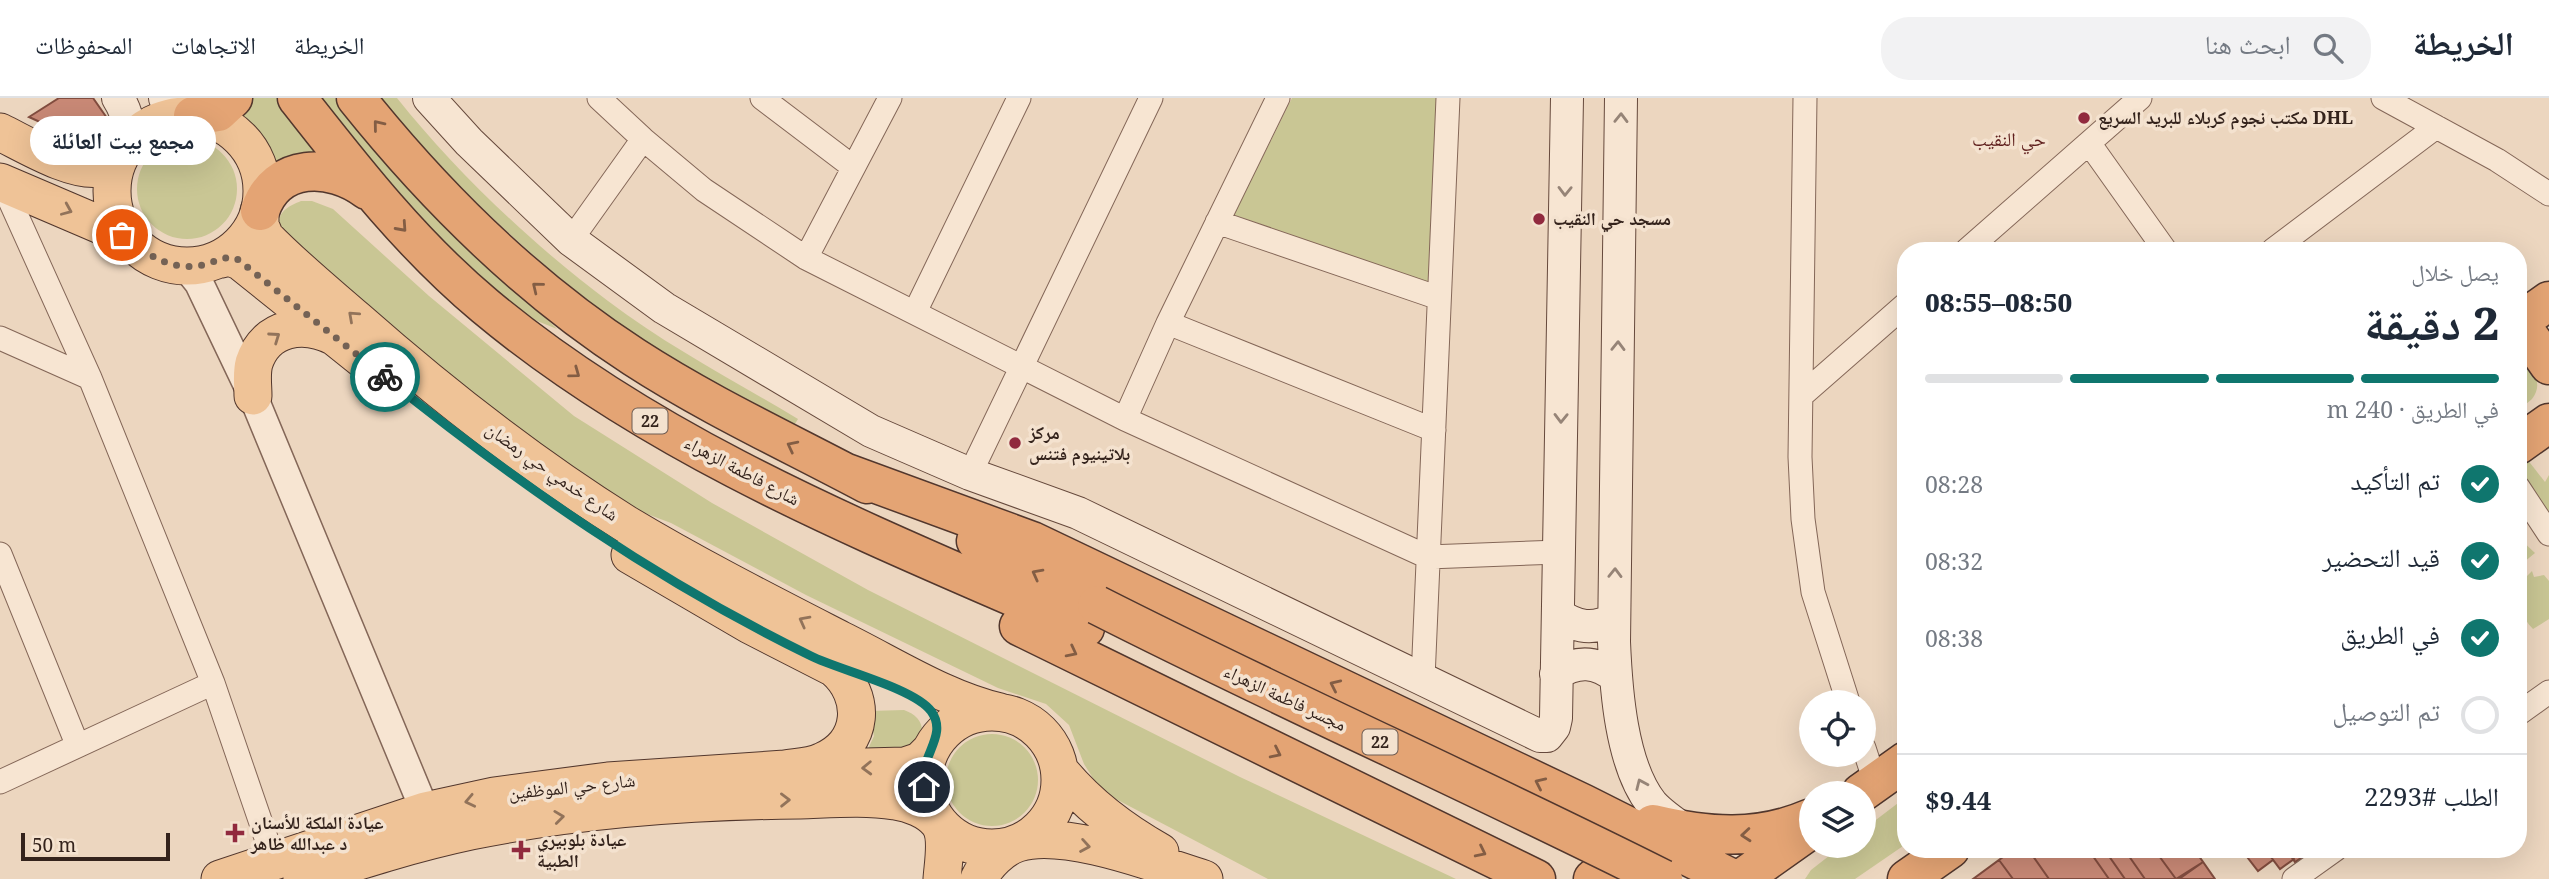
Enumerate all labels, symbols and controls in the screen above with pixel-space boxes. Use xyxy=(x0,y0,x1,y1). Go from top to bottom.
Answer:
search box xyxy=(1881,17,2371,80)
text: الخريطة xyxy=(2413,20,2514,65)
text: ابحث هنا xyxy=(2205,26,2291,62)
text: المحفوظات xyxy=(35,28,133,61)
text: الاتجاهات xyxy=(171,28,256,61)
text: الخريطة xyxy=(294,28,365,61)
icon: search xyxy=(2309,29,2347,67)
place label: مكتب نجوم كربلاء للبريد السريع DHL xyxy=(2098,105,2353,130)
marker: مكتب نجوم كربلاء للبريد السريع DHL xyxy=(2076,110,2092,126)
one-way arrow xyxy=(1613,113,1629,123)
callout: مجمع بيت العائلة xyxy=(29,116,215,165)
one-way arrow xyxy=(373,121,386,133)
text: مجمع بيت العائلة xyxy=(52,124,194,156)
district label: حي النقيب xyxy=(1972,126,2046,155)
one-way arrow xyxy=(1557,186,1573,196)
one-way arrow xyxy=(60,202,72,216)
pin xyxy=(92,205,152,265)
place label: مسجد حي النقيب xyxy=(1553,206,1671,233)
marker: مسجد حي النقيب xyxy=(1531,211,1547,227)
icon: bag xyxy=(103,216,141,254)
one-way arrow xyxy=(394,219,406,232)
text: يصل خلال xyxy=(2411,256,2499,288)
one-way arrow xyxy=(533,282,545,295)
text: 08:50–08:55 xyxy=(1925,284,2072,320)
text: 2 دقيقة xyxy=(2364,291,2499,353)
one-way arrow xyxy=(348,312,361,325)
one-way arrow xyxy=(267,333,280,345)
one-way arrow xyxy=(1610,340,1626,351)
courier xyxy=(350,342,420,412)
icon: bike xyxy=(366,358,404,396)
one-way arrow xyxy=(567,365,580,377)
text: في الطريق · 240 m xyxy=(2327,393,2499,425)
road number: 22 xyxy=(632,408,668,434)
one-way arrow xyxy=(1553,413,1569,424)
street label: شارع خدمي حي رمضان xyxy=(479,416,624,529)
place label: مركز بلاتينيوم فتنس xyxy=(1028,420,1130,466)
street label: شارع فاطمة الزهراء xyxy=(681,430,804,511)
marker: مركز بلاتينيوم فتنس xyxy=(1007,435,1023,451)
one-way arrow xyxy=(787,441,799,454)
text: تم التأكيد xyxy=(2350,462,2440,498)
icon: check xyxy=(2461,465,2499,503)
text: 08:28 xyxy=(1925,468,1983,500)
text: قيد التحضير xyxy=(2322,539,2440,575)
icon: check xyxy=(2461,542,2499,580)
text: 08:32 xyxy=(1925,545,1983,577)
one-way arrow xyxy=(1032,568,1044,582)
one-way arrow xyxy=(1607,568,1623,578)
one-way arrow xyxy=(799,615,811,629)
text: في الطريق xyxy=(2340,616,2440,652)
icon: check xyxy=(2461,619,2499,657)
text: 08:38 xyxy=(1925,622,1983,654)
one-way arrow xyxy=(1065,644,1077,658)
street label: مجسر فاطمة الزهراء xyxy=(1220,658,1350,736)
one-way arrow xyxy=(1330,680,1342,694)
map controls xyxy=(1799,690,1876,858)
button: locate xyxy=(1799,690,1876,767)
text: تم التوصيل xyxy=(2332,693,2440,729)
road number: 22 xyxy=(1362,730,1398,754)
one-way arrow xyxy=(1269,745,1281,759)
pin xyxy=(894,757,954,817)
one-way arrow xyxy=(861,760,872,775)
street label: شارع حي الموظفين xyxy=(507,767,637,808)
icon: home xyxy=(905,768,943,806)
one-way arrow xyxy=(1535,777,1547,791)
one-way arrow xyxy=(1635,778,1649,791)
text: الطلب #2293 xyxy=(2364,778,2499,814)
button: layers xyxy=(1799,781,1876,858)
text: $9.44 xyxy=(1925,782,1991,818)
one-way arrow xyxy=(781,792,791,808)
one-way arrow xyxy=(464,793,476,808)
one-way arrow xyxy=(553,809,565,824)
place label: عيادة الملكة للأسنان د عبدالله ظاهر xyxy=(250,810,384,855)
marker: عيادة الملكة للأسنان د عبدالله ظاهر xyxy=(225,823,245,843)
place label: عيادة بلوبيري الطبية xyxy=(537,827,626,872)
one-way arrow xyxy=(1740,827,1751,842)
scale bar xyxy=(21,830,170,862)
text: 50 m xyxy=(32,832,76,858)
one-way arrow xyxy=(1079,838,1091,853)
marker: عيادة بلوبيري الطبية xyxy=(511,840,531,860)
one-way arrow xyxy=(1474,844,1486,858)

